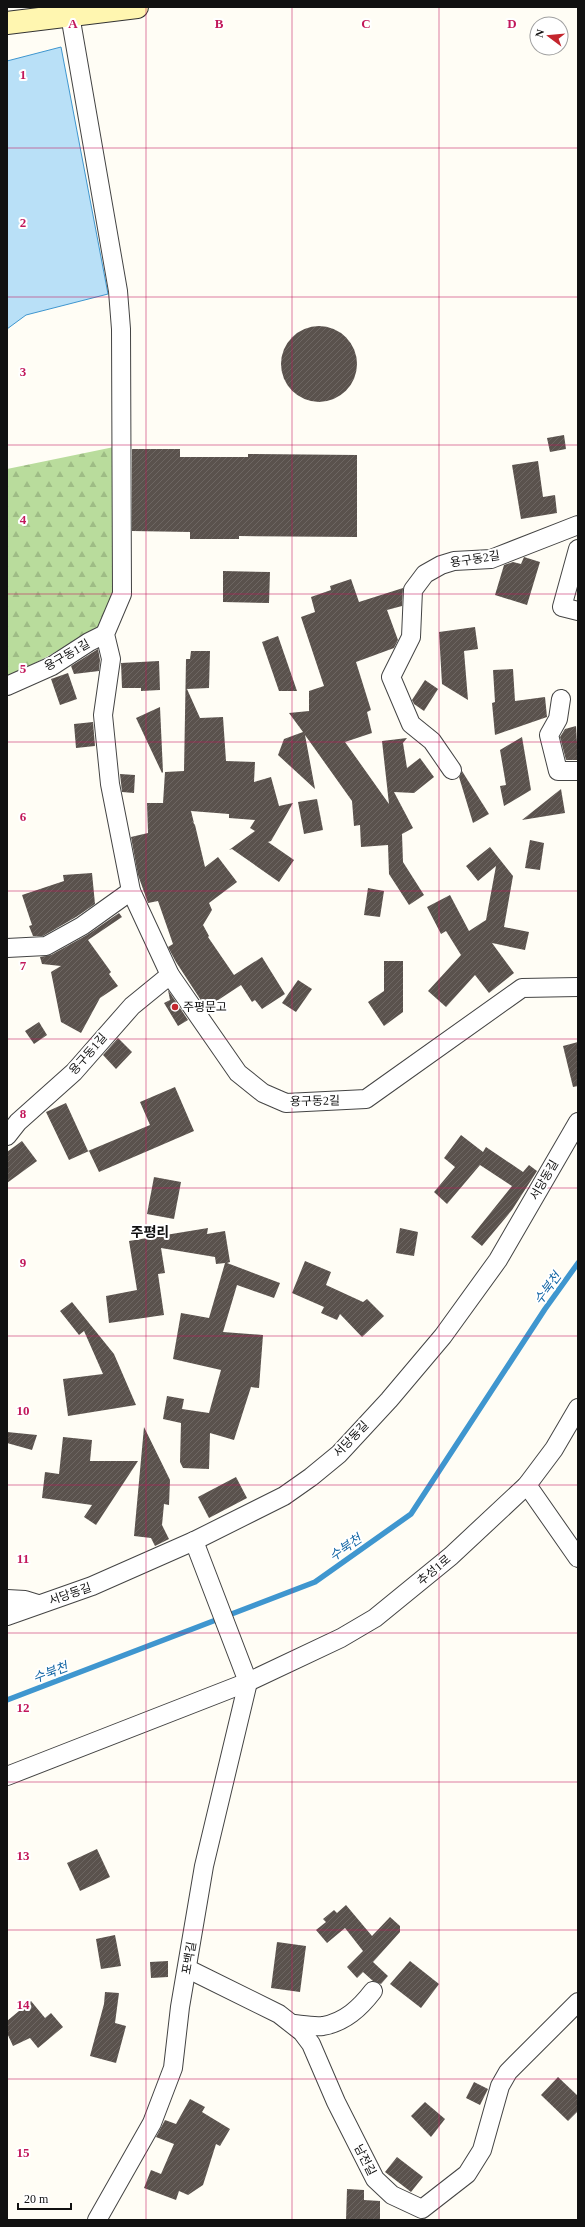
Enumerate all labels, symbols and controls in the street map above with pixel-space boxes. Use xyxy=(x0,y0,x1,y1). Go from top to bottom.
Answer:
text: A xyxy=(68,16,78,31)
text: B xyxy=(215,16,224,31)
text: C xyxy=(361,16,371,31)
text: D xyxy=(507,16,517,31)
north arrow xyxy=(529,16,569,56)
text: N xyxy=(533,28,546,39)
text: 1 xyxy=(20,67,26,82)
text: 2 xyxy=(20,215,26,230)
text: 3 xyxy=(20,364,27,379)
text: 4 xyxy=(20,512,27,527)
street label: 용구동2길 xyxy=(449,548,501,570)
street label: 용구동1길 xyxy=(42,636,92,674)
text: 5 xyxy=(20,661,27,676)
text: 6 xyxy=(20,809,27,824)
text: 7 xyxy=(20,958,27,973)
place label: 주평문고 xyxy=(183,1000,227,1014)
marker: 주평문고 xyxy=(170,1002,180,1012)
street label: 용구동1길 xyxy=(66,1030,110,1078)
street label: 용구동2길 xyxy=(290,1094,340,1108)
text: 8 xyxy=(20,1106,27,1121)
street label: 서당동길 xyxy=(527,1157,561,1203)
district label: 주평리 xyxy=(131,1225,169,1240)
text: 9 xyxy=(20,1255,27,1270)
water label: 수북천 xyxy=(531,1269,565,1307)
text: 10 xyxy=(17,1403,30,1418)
street label: 서당동길 xyxy=(331,1418,371,1460)
water label: 수북천 xyxy=(326,1530,365,1564)
text: 11 xyxy=(17,1551,29,1566)
street label: 추성1로 xyxy=(415,1552,453,1588)
street label: 서당동길 xyxy=(47,1580,93,1608)
water label: 수북천 xyxy=(31,1659,71,1686)
text: 12 xyxy=(17,1700,30,1715)
text: 13 xyxy=(17,1848,30,1863)
street label: 포백길 xyxy=(179,1940,199,1976)
text: 14 xyxy=(17,1997,30,2012)
street label: 남전길 xyxy=(351,2142,379,2178)
text: 15 xyxy=(17,2145,30,2160)
scale bar xyxy=(18,2185,71,2211)
text: 20 m xyxy=(24,2192,49,2206)

